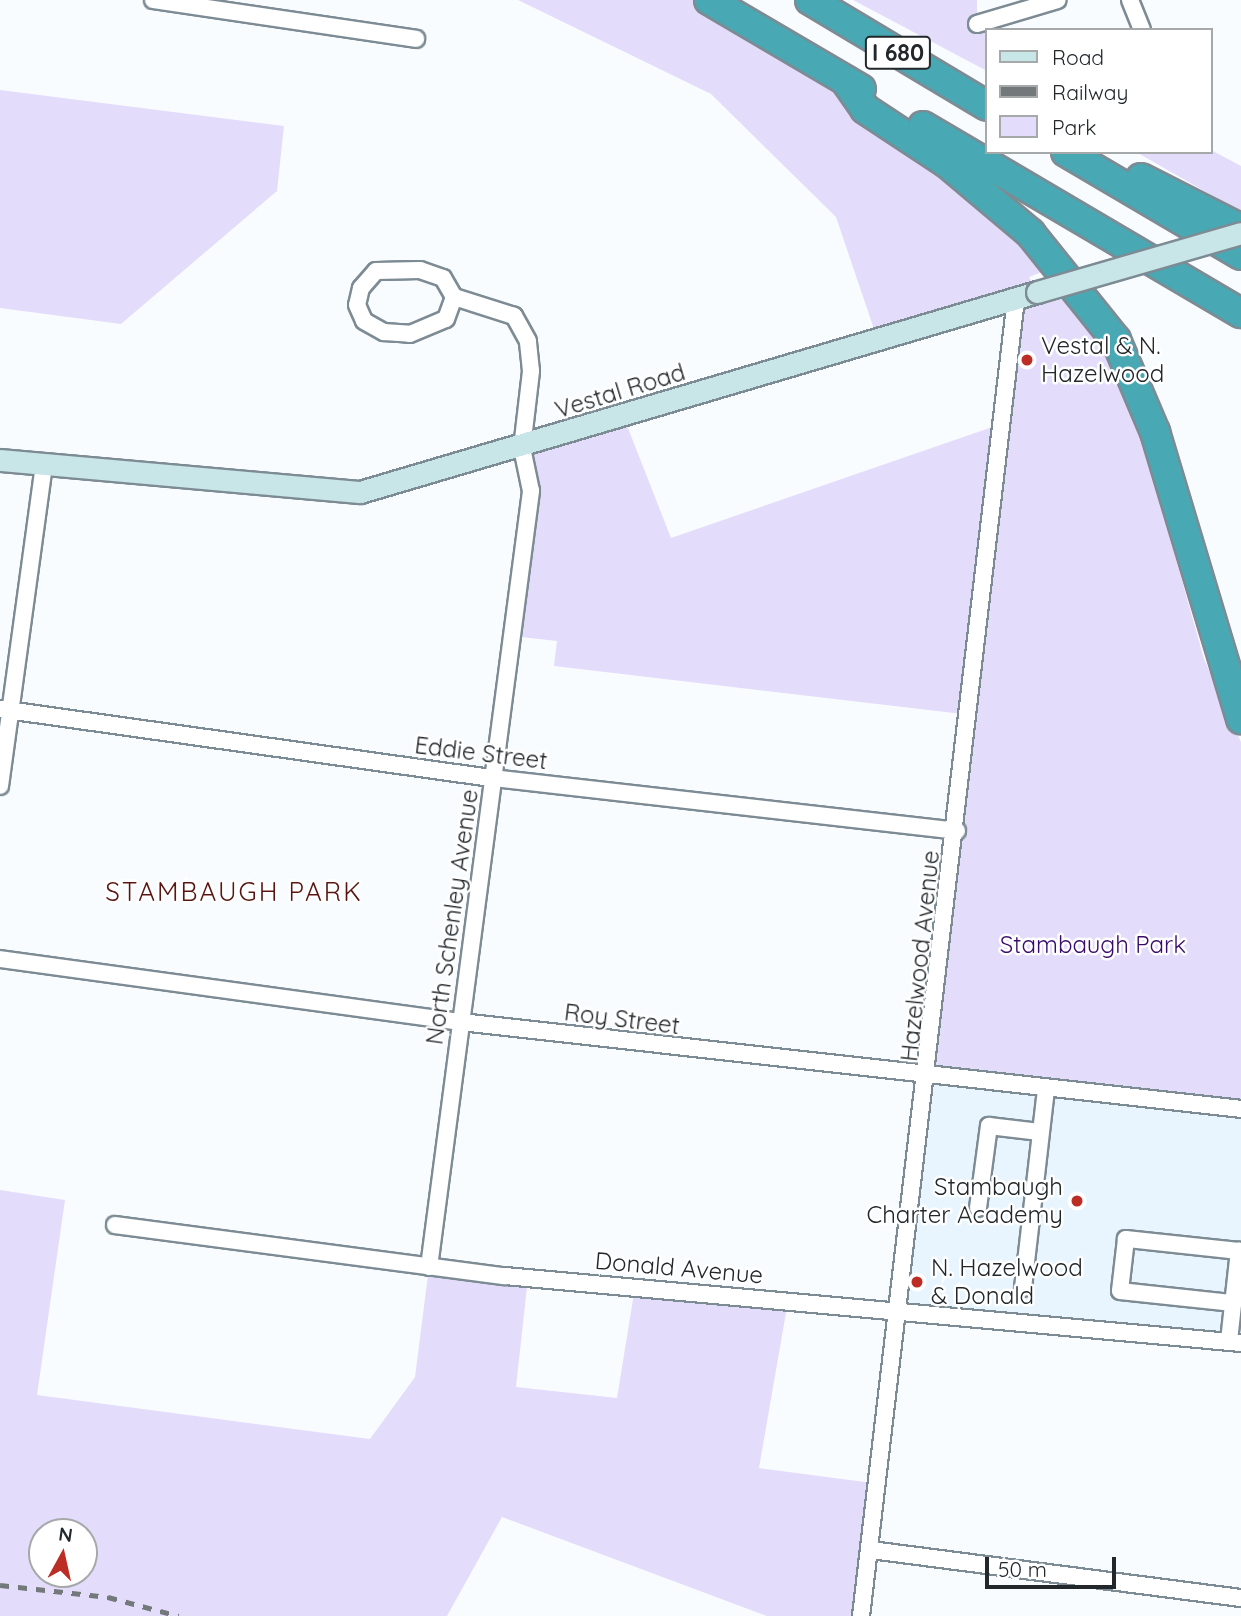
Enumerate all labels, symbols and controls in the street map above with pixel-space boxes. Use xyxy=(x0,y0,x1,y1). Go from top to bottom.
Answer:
legend xyxy=(986,28,1213,154)
road number: I 680 xyxy=(865,34,931,72)
text: Road xyxy=(1052,44,1104,70)
text: Railway xyxy=(1052,79,1128,105)
text: Park xyxy=(1052,114,1096,140)
place label: Vestal & N. Hazelwood xyxy=(1041,332,1164,388)
marker: Vestal & N. Hazelwood xyxy=(1019,352,1035,368)
street label: Vestal Road xyxy=(551,358,689,424)
street label: Eddie Street xyxy=(413,731,549,775)
street label: North Schenley Avenue xyxy=(420,788,484,1046)
street label: Hazelwood Avenue xyxy=(895,849,945,1063)
district label: STAMBAUGH PARK xyxy=(107,876,361,908)
park label: Stambaugh Park xyxy=(1000,931,1186,959)
street label: Roy Street xyxy=(563,998,681,1040)
place label: Stambaugh Charter Academy xyxy=(867,1173,1063,1229)
marker: Stambaugh Charter Academy xyxy=(1069,1193,1085,1209)
street label: Donald Avenue xyxy=(594,1246,764,1290)
place label: N. Hazelwood & Donald xyxy=(931,1254,1083,1310)
marker: N. Hazelwood & Donald xyxy=(909,1274,925,1290)
north arrow xyxy=(28,1518,98,1588)
text: N xyxy=(57,1521,74,1547)
scale bar xyxy=(989,1542,1120,1586)
text: 50 m xyxy=(998,1556,1047,1582)

